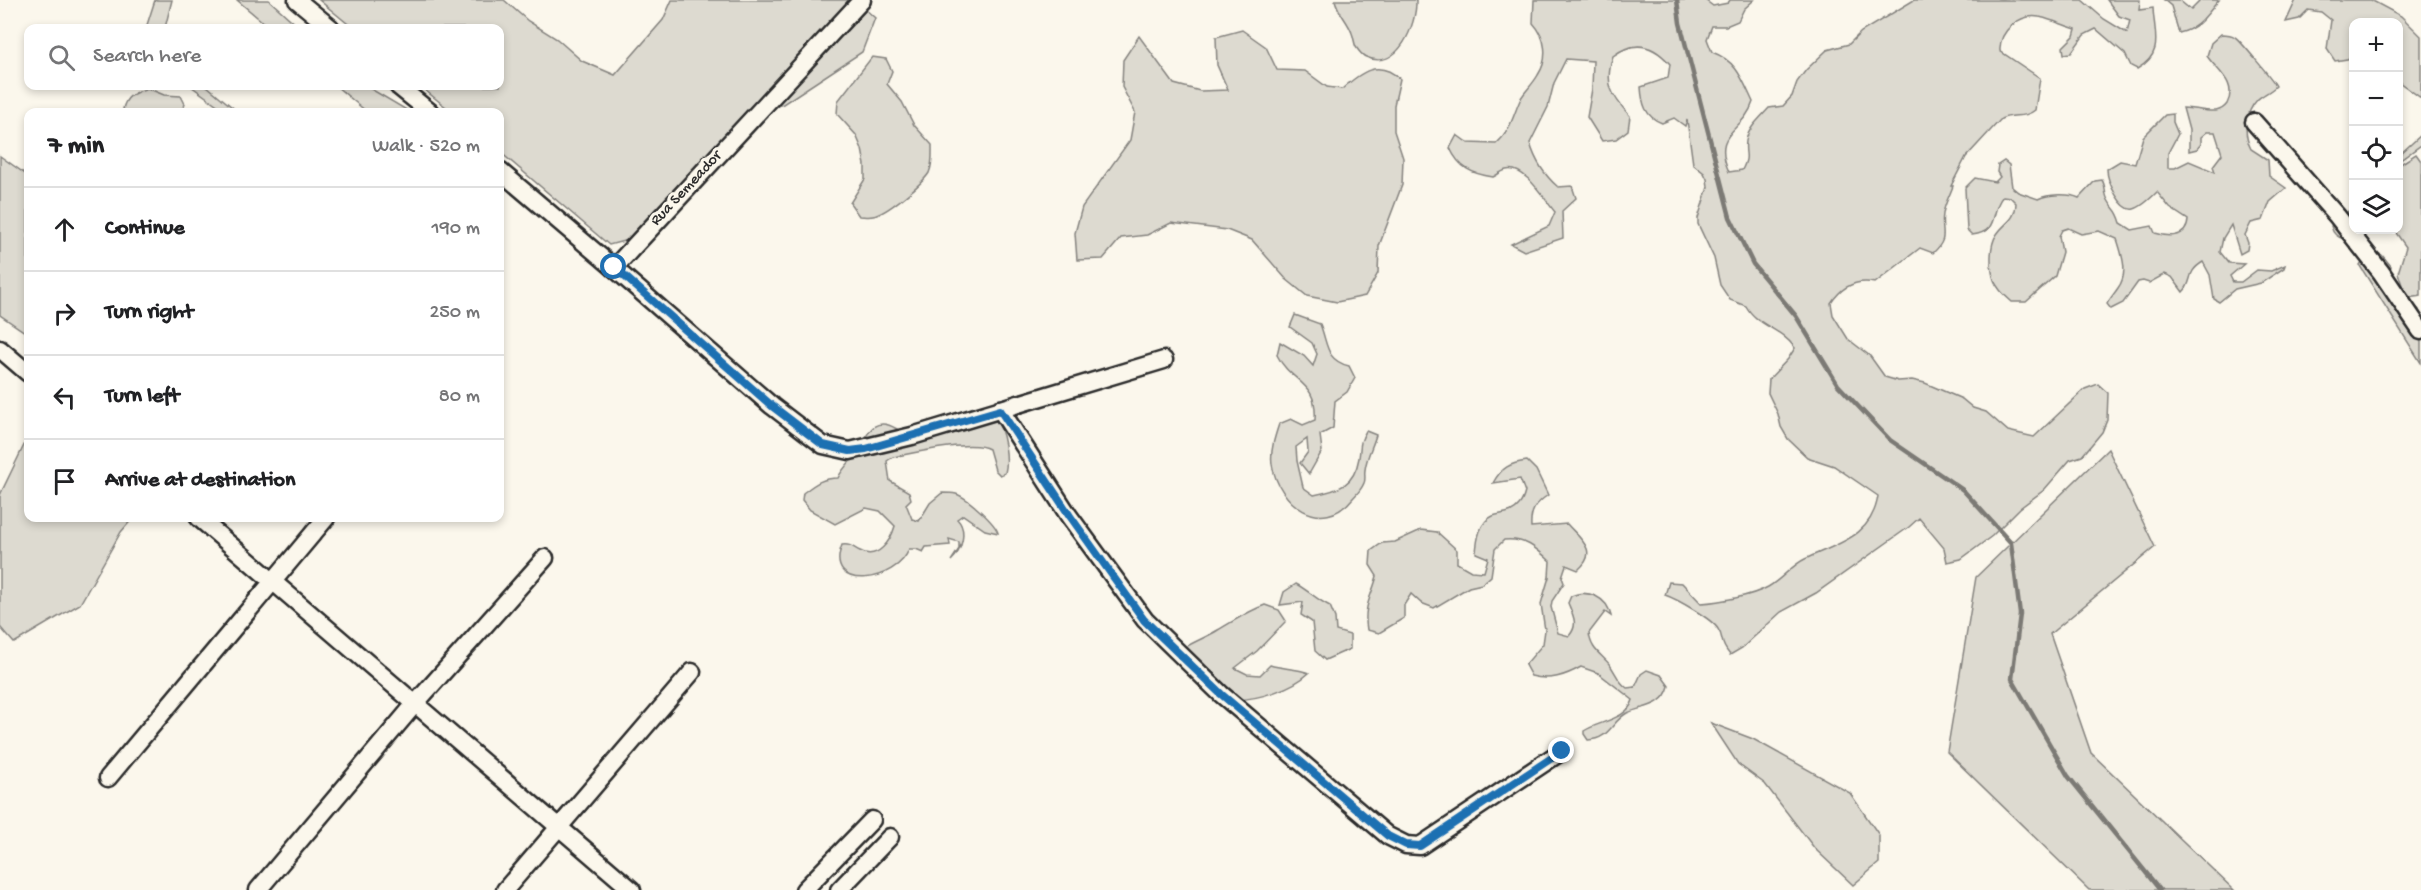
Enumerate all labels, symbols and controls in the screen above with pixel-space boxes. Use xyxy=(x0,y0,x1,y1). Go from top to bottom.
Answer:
map controls xyxy=(2349,18,2403,234)
button: + xyxy=(2349,18,2403,72)
search box xyxy=(24,24,504,90)
icon: search xyxy=(45,41,78,74)
text: Search here xyxy=(93,44,201,70)
button: − xyxy=(2349,72,2403,126)
button: locate xyxy=(2349,126,2403,180)
text: 7 min xyxy=(48,132,104,163)
text: Walk · 520 m xyxy=(372,136,480,159)
street label: Rua Semeador xyxy=(647,146,728,231)
button: layers xyxy=(2349,180,2403,234)
icon: ahead xyxy=(48,213,81,246)
text: Continue xyxy=(105,216,185,242)
text: 190 m xyxy=(432,218,480,241)
route start xyxy=(600,253,626,279)
icon: right xyxy=(48,297,81,330)
text: Turn right xyxy=(105,300,193,326)
text: 250 m xyxy=(429,302,480,325)
icon: left xyxy=(48,381,81,414)
text: Turn left xyxy=(105,384,179,410)
text: 80 m xyxy=(439,386,480,409)
icon: arrive xyxy=(48,465,81,498)
text: Arrive at destination xyxy=(105,468,295,494)
route end xyxy=(1548,737,1574,763)

